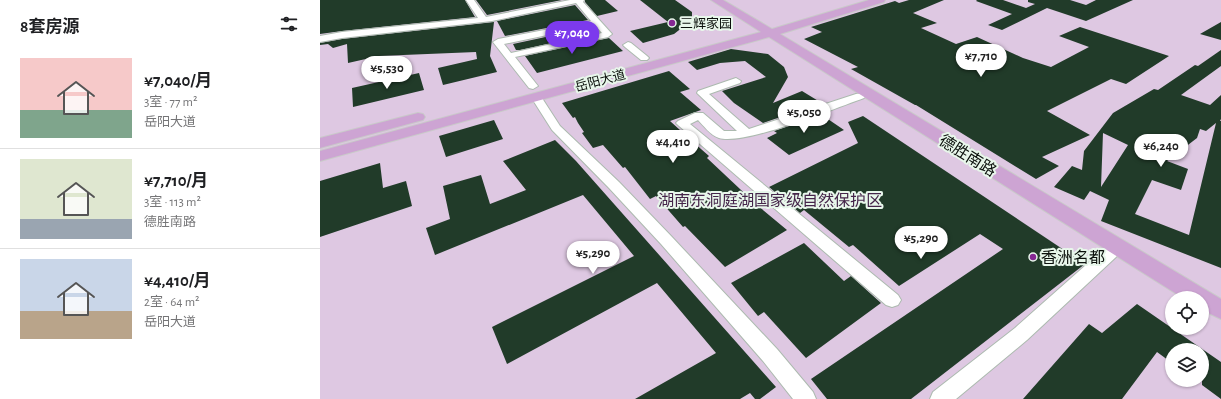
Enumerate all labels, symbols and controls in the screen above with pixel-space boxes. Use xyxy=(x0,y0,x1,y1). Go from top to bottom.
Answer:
icon: filters xyxy=(278,13,300,35)
place label: 三辉家园 xyxy=(680,16,732,31)
text: 8套房源 xyxy=(20,18,79,35)
marker: 三辉家园 xyxy=(667,18,677,28)
pin: ¥7,040 xyxy=(539,21,605,55)
text: ¥7,040 xyxy=(554,27,590,40)
pin: ¥7,710 xyxy=(948,44,1014,78)
text: ¥7,710 xyxy=(965,50,997,63)
pin: ¥5,530 xyxy=(354,56,420,90)
text: ¥5,530 xyxy=(370,62,404,75)
street label: 岳阳大道 xyxy=(573,67,627,94)
text: ¥7,040/月 xyxy=(144,72,212,89)
icon: home xyxy=(52,74,100,122)
text: 3室 · 77 m² xyxy=(144,96,198,109)
pin: ¥5,050 xyxy=(771,100,837,134)
text: ¥5,050 xyxy=(787,106,821,119)
text: 岳阳大道 xyxy=(144,116,196,129)
pin: ¥4,410 xyxy=(640,130,706,164)
street label: 德胜南路 xyxy=(936,131,999,180)
pin: ¥6,240 xyxy=(1128,134,1194,168)
text: ¥4,410 xyxy=(656,136,690,149)
text: ¥6,240 xyxy=(1143,140,1179,153)
text: ¥7,710/月 xyxy=(144,172,208,189)
icon: home xyxy=(52,175,100,223)
park label: 湖南东洞庭湖国家级自然保护区 xyxy=(658,191,882,209)
text: 3室 · 113 m² xyxy=(144,196,201,209)
text: 德胜南路 xyxy=(144,216,196,229)
pin: ¥5,290 xyxy=(888,226,954,260)
text: ¥5,290 xyxy=(904,232,938,245)
pin: ¥5,290 xyxy=(560,241,626,275)
text: ¥5,290 xyxy=(576,247,610,260)
place label: 香洲名都 xyxy=(1041,249,1105,266)
marker: 香洲名都 xyxy=(1028,252,1038,262)
text: ¥4,410/月 xyxy=(144,272,211,289)
icon: home xyxy=(52,275,100,323)
map controls xyxy=(1165,291,1209,387)
button: locate xyxy=(1165,291,1209,335)
text: 2室 · 64 m² xyxy=(144,296,200,309)
text: 岳阳大道 xyxy=(144,316,196,329)
button: layers xyxy=(1165,343,1209,387)

